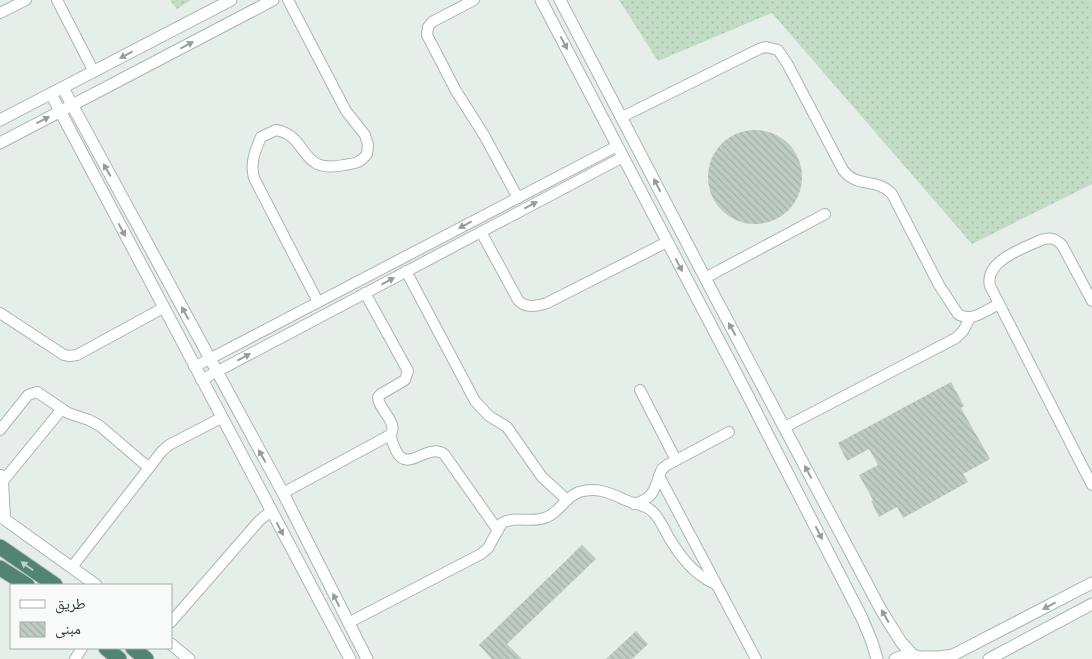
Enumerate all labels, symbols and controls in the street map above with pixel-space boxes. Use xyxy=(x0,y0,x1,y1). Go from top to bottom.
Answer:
one-way arrow xyxy=(560,36,568,50)
one-way arrow xyxy=(180,41,195,49)
one-way arrow xyxy=(118,51,133,59)
one-way arrow xyxy=(36,116,50,124)
one-way arrow xyxy=(103,163,111,177)
one-way arrow xyxy=(653,177,661,192)
one-way arrow xyxy=(525,201,538,210)
one-way arrow xyxy=(458,221,473,229)
one-way arrow xyxy=(118,223,126,237)
one-way arrow xyxy=(675,258,684,272)
one-way arrow xyxy=(380,277,395,285)
one-way arrow xyxy=(180,306,189,319)
one-way arrow xyxy=(728,322,736,336)
one-way arrow xyxy=(237,353,251,361)
one-way arrow xyxy=(258,448,266,463)
one-way arrow xyxy=(804,466,813,479)
one-way arrow xyxy=(276,521,284,536)
one-way arrow xyxy=(815,526,823,541)
one-way arrow xyxy=(21,561,34,571)
legend xyxy=(10,584,172,649)
one-way arrow xyxy=(332,593,340,607)
text: طريق xyxy=(55,594,86,614)
one-way arrow xyxy=(1042,602,1056,610)
one-way arrow xyxy=(880,609,889,622)
text: مبنى xyxy=(55,619,81,639)

